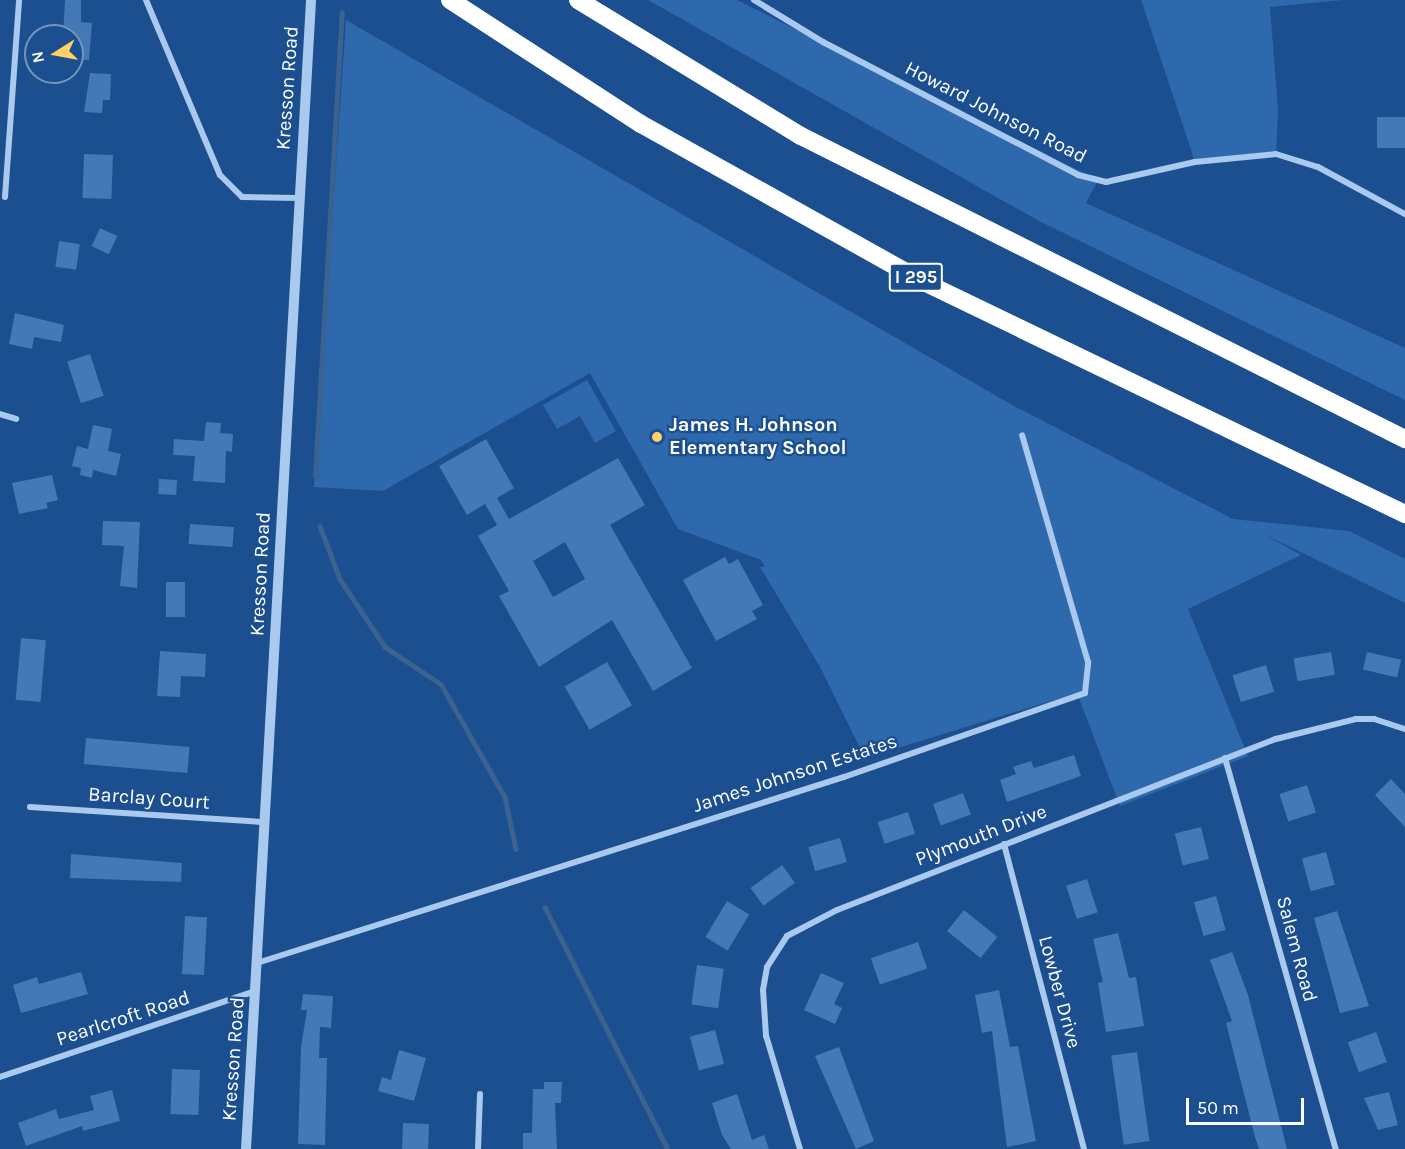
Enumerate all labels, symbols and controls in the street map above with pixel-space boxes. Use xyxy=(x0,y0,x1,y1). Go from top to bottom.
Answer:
north arrow xyxy=(24,24,84,84)
street label: Kresson Road xyxy=(271,25,303,151)
text: N xyxy=(27,50,48,65)
street label: Howard Johnson Road xyxy=(901,56,1091,168)
road number: I 295 xyxy=(888,262,944,292)
place label: James H. Johnson Elementary School xyxy=(669,413,847,460)
marker: James H. Johnson Elementary School xyxy=(650,430,664,444)
street label: Kresson Road xyxy=(245,511,275,637)
street label: James Johnson Estates xyxy=(690,729,900,817)
street label: Barclay Court xyxy=(87,782,211,814)
street label: Plymouth Drive xyxy=(912,799,1050,871)
street label: Salem Road xyxy=(1271,894,1323,1004)
street label: Lowber Drive xyxy=(1033,933,1087,1051)
street label: Pearlcroft Road xyxy=(53,985,193,1051)
street label: Kresson Road xyxy=(217,996,249,1122)
scale bar xyxy=(1189,1086,1308,1124)
text: 50 m xyxy=(1197,1097,1239,1119)

